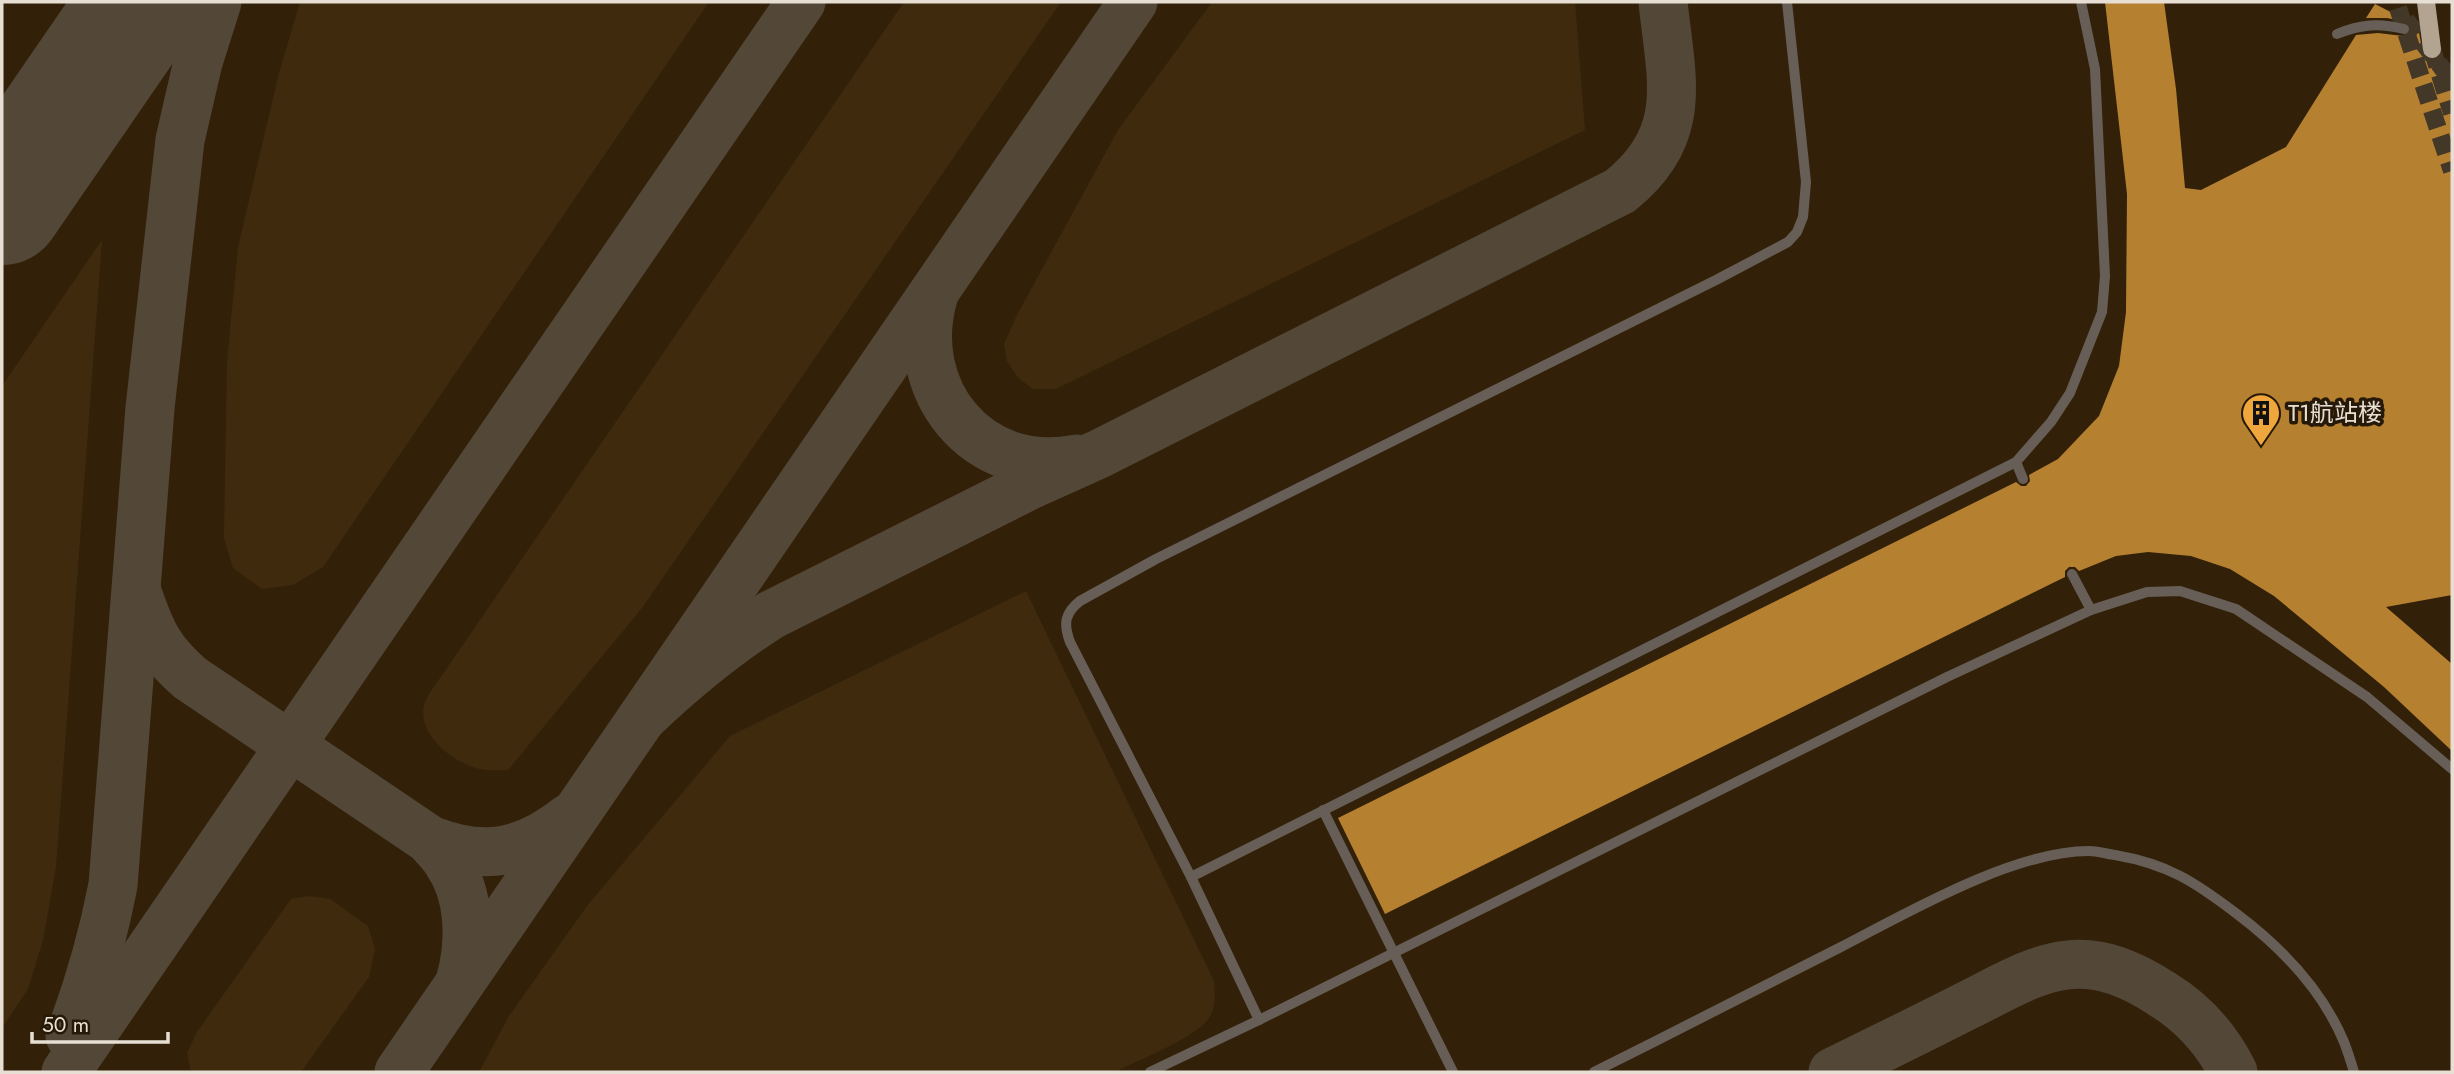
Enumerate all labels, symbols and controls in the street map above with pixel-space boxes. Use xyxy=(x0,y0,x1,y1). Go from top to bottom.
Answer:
building icon: T1航站楼 xyxy=(2240,392,2282,447)
place label: T1航站楼 xyxy=(2288,395,2382,430)
scale bar xyxy=(32,1000,168,1044)
text: 50 m xyxy=(42,1010,89,1040)

